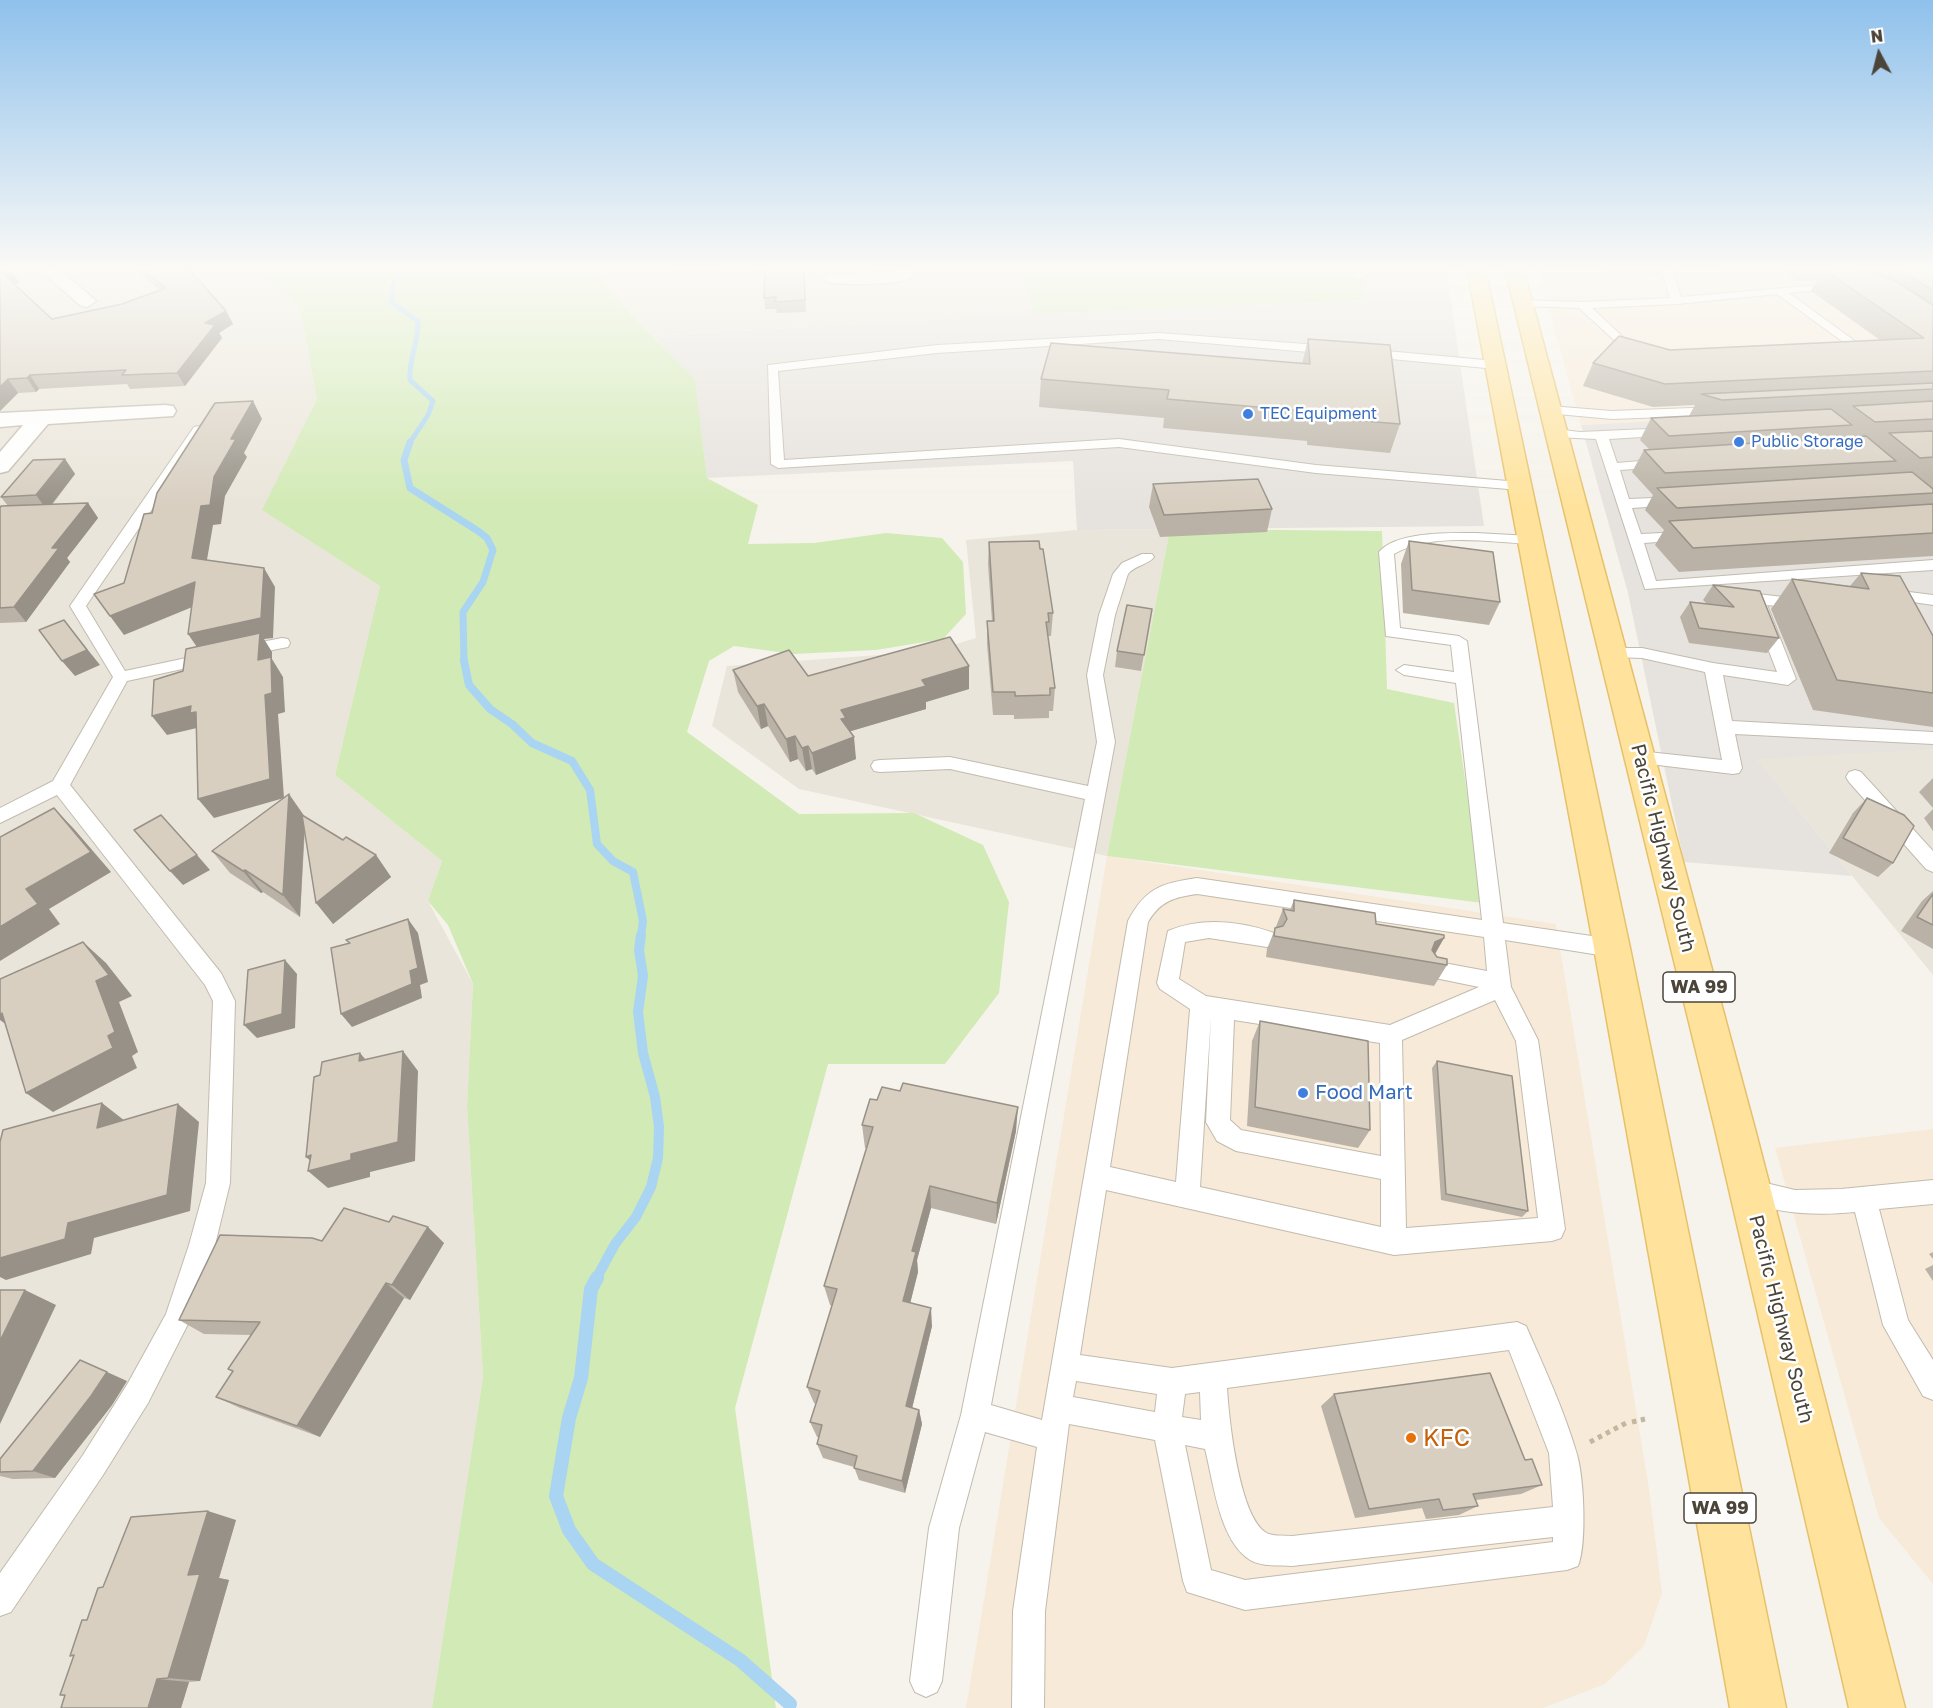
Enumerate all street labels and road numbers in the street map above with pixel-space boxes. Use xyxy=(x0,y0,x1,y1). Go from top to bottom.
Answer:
street label: Pacific Highway South xyxy=(1625,741,1701,955)
road number: WA 99 xyxy=(1663,972,1735,1002)
street label: Pacific Highway South xyxy=(1743,1212,1819,1426)
road number: WA 99 xyxy=(1684,1493,1756,1523)

